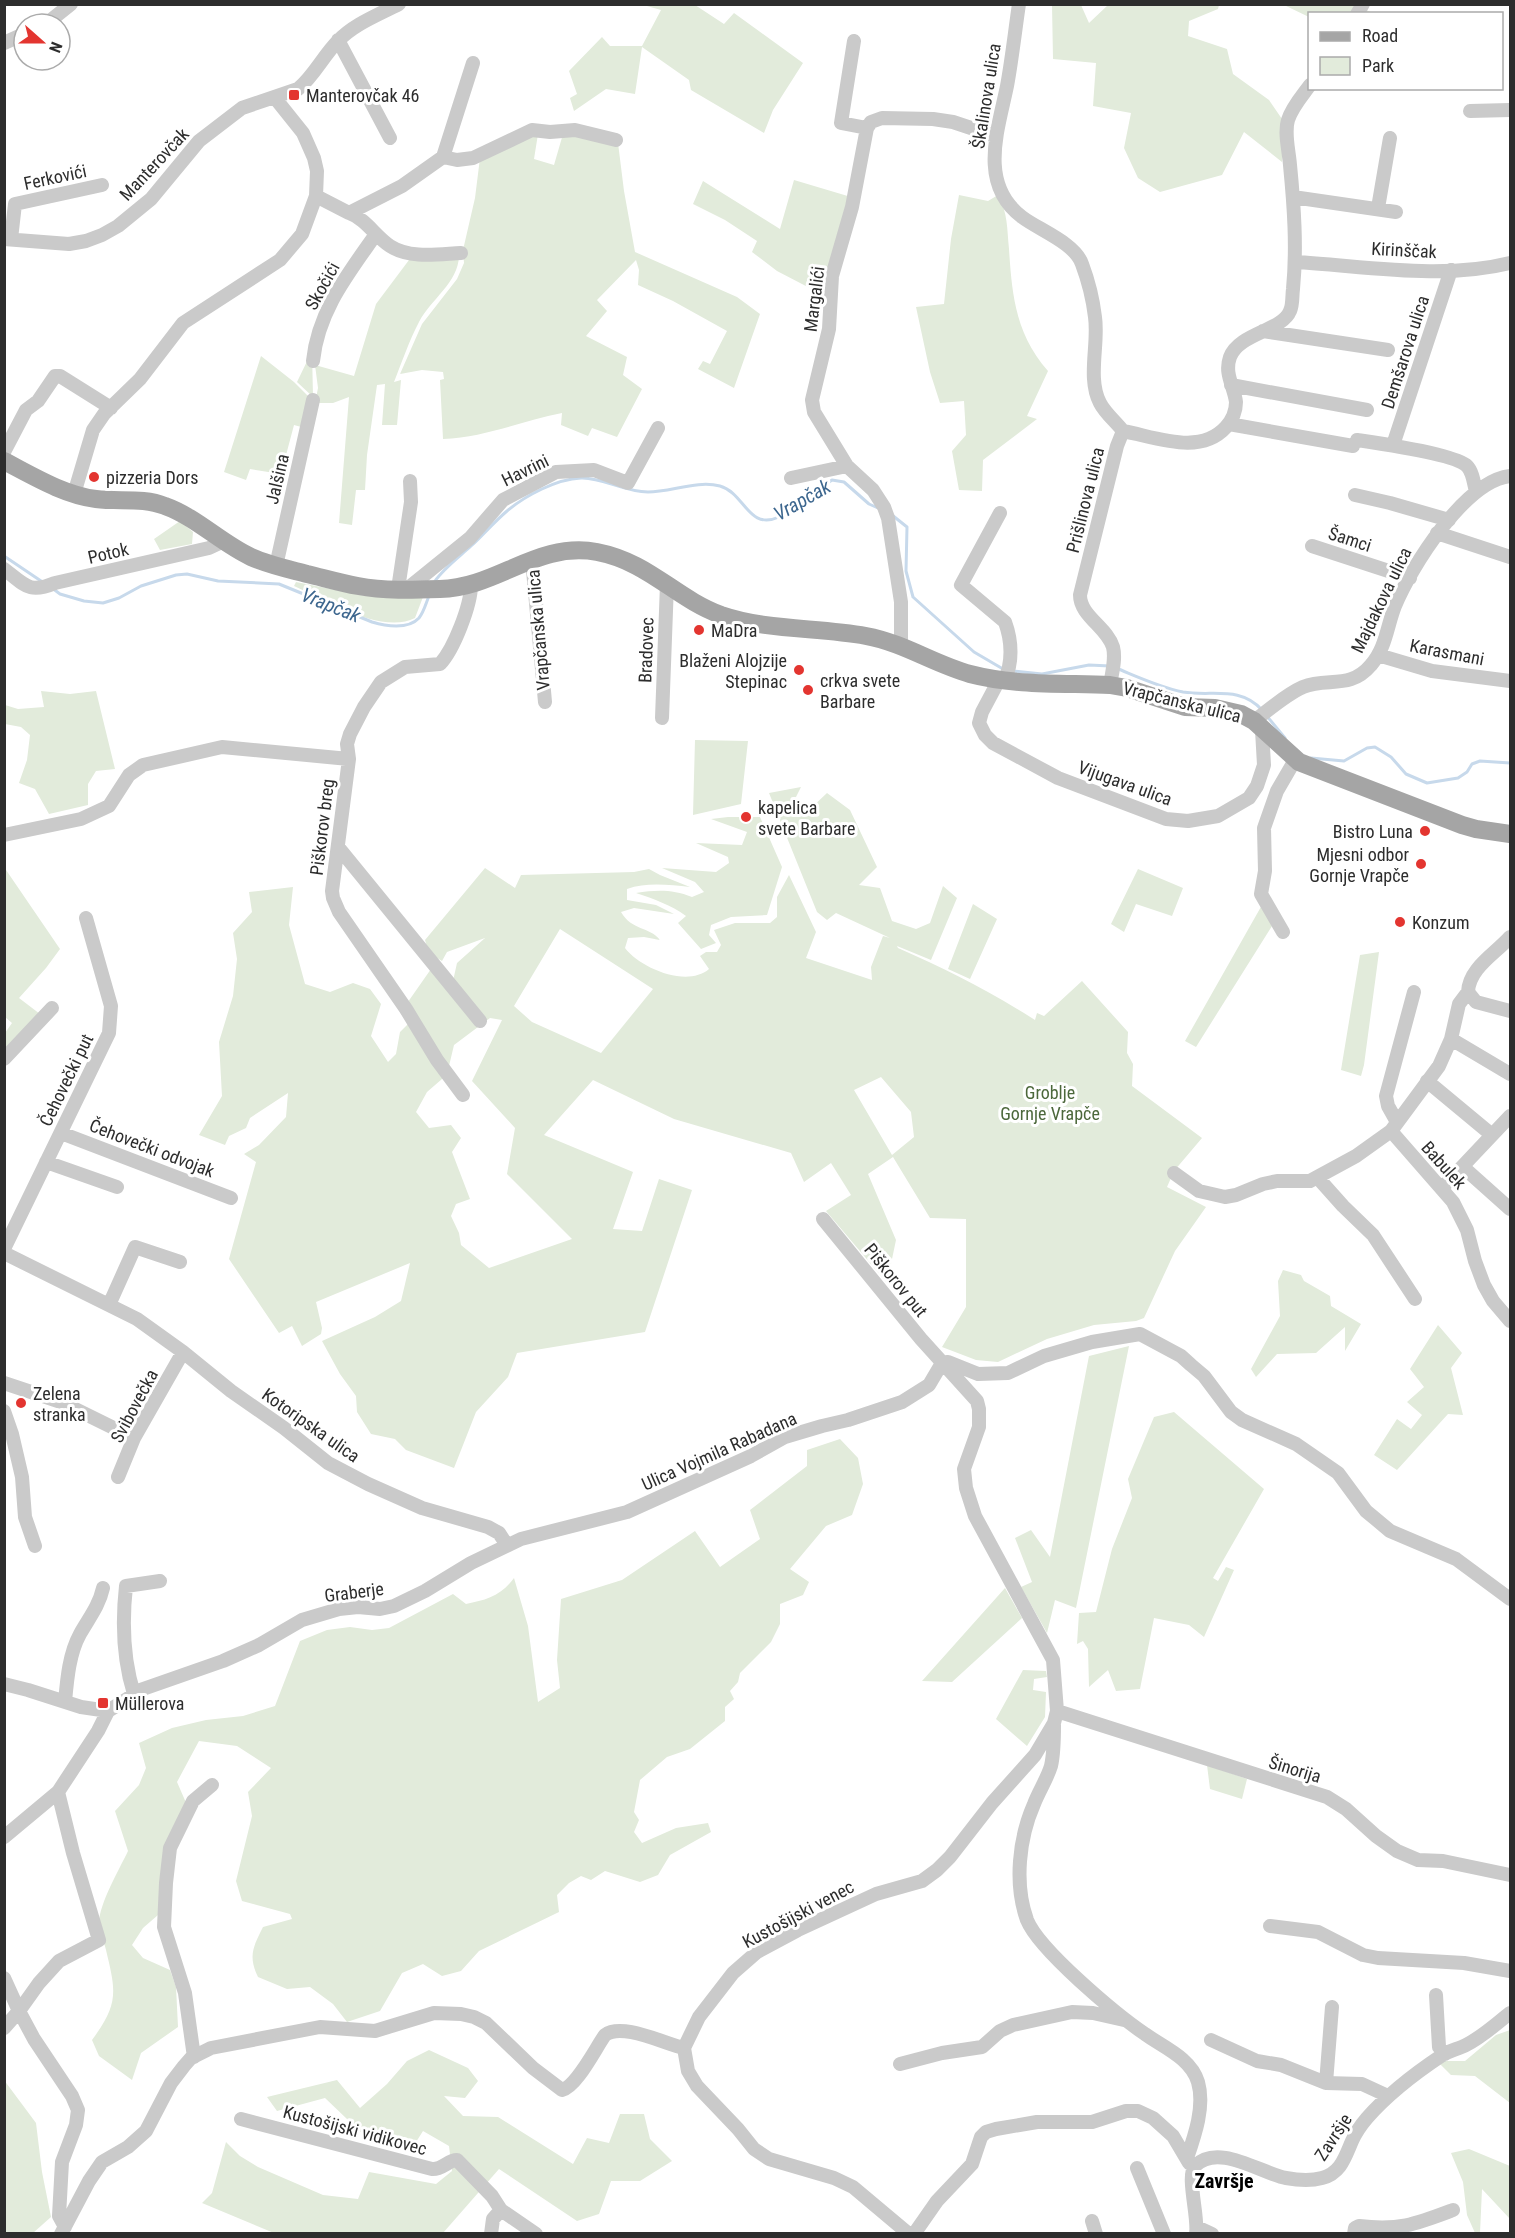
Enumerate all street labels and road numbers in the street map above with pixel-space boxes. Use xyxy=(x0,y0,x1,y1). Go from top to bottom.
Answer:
street label: Škalinova ulica xyxy=(967,42,1005,150)
street label: Manterovčak xyxy=(115,123,193,205)
street label: Ferkovići xyxy=(22,160,88,194)
street label: Kirinščak xyxy=(1371,238,1437,262)
street label: Skočići xyxy=(300,258,344,314)
street label: Margalići xyxy=(800,265,828,333)
street label: Demšarova ulica xyxy=(1377,293,1433,411)
street label: Prišlinova ulica xyxy=(1062,445,1108,555)
street label: Havrini xyxy=(498,450,552,490)
street label: Jalšina xyxy=(261,452,293,506)
street label: Šamci xyxy=(1326,522,1374,556)
street label: Potok xyxy=(86,538,130,568)
street label: Majdakova ulica xyxy=(1346,544,1416,656)
street label: Vrapčanska ulica xyxy=(522,569,554,691)
street label: Bradovec xyxy=(634,617,658,683)
street label: Karasmani xyxy=(1408,634,1486,670)
street label: Vrapčanska ulica xyxy=(1121,677,1243,727)
street label: Vijugava ulica xyxy=(1075,756,1175,810)
street label: Piškorov breg xyxy=(306,778,338,876)
street label: Čehovečki put xyxy=(35,1031,97,1129)
street label: Čehovečki odvojak xyxy=(86,1114,218,1182)
street label: Babulek xyxy=(1417,1137,1471,1193)
street label: Piškorov put xyxy=(860,1239,932,1321)
street label: Svibovečka xyxy=(106,1366,162,1446)
street label: Kotoripska ulica xyxy=(258,1384,364,1466)
street label: Ulica Vojmila Rabadana xyxy=(638,1407,800,1495)
street label: Graberje xyxy=(323,1578,385,1606)
street label: Šinorija xyxy=(1266,1751,1324,1787)
street label: Kustošijski venec xyxy=(739,1876,857,1952)
street label: Kustošijski vidikovec xyxy=(281,2101,429,2159)
street label: Završje xyxy=(1310,2110,1356,2164)

